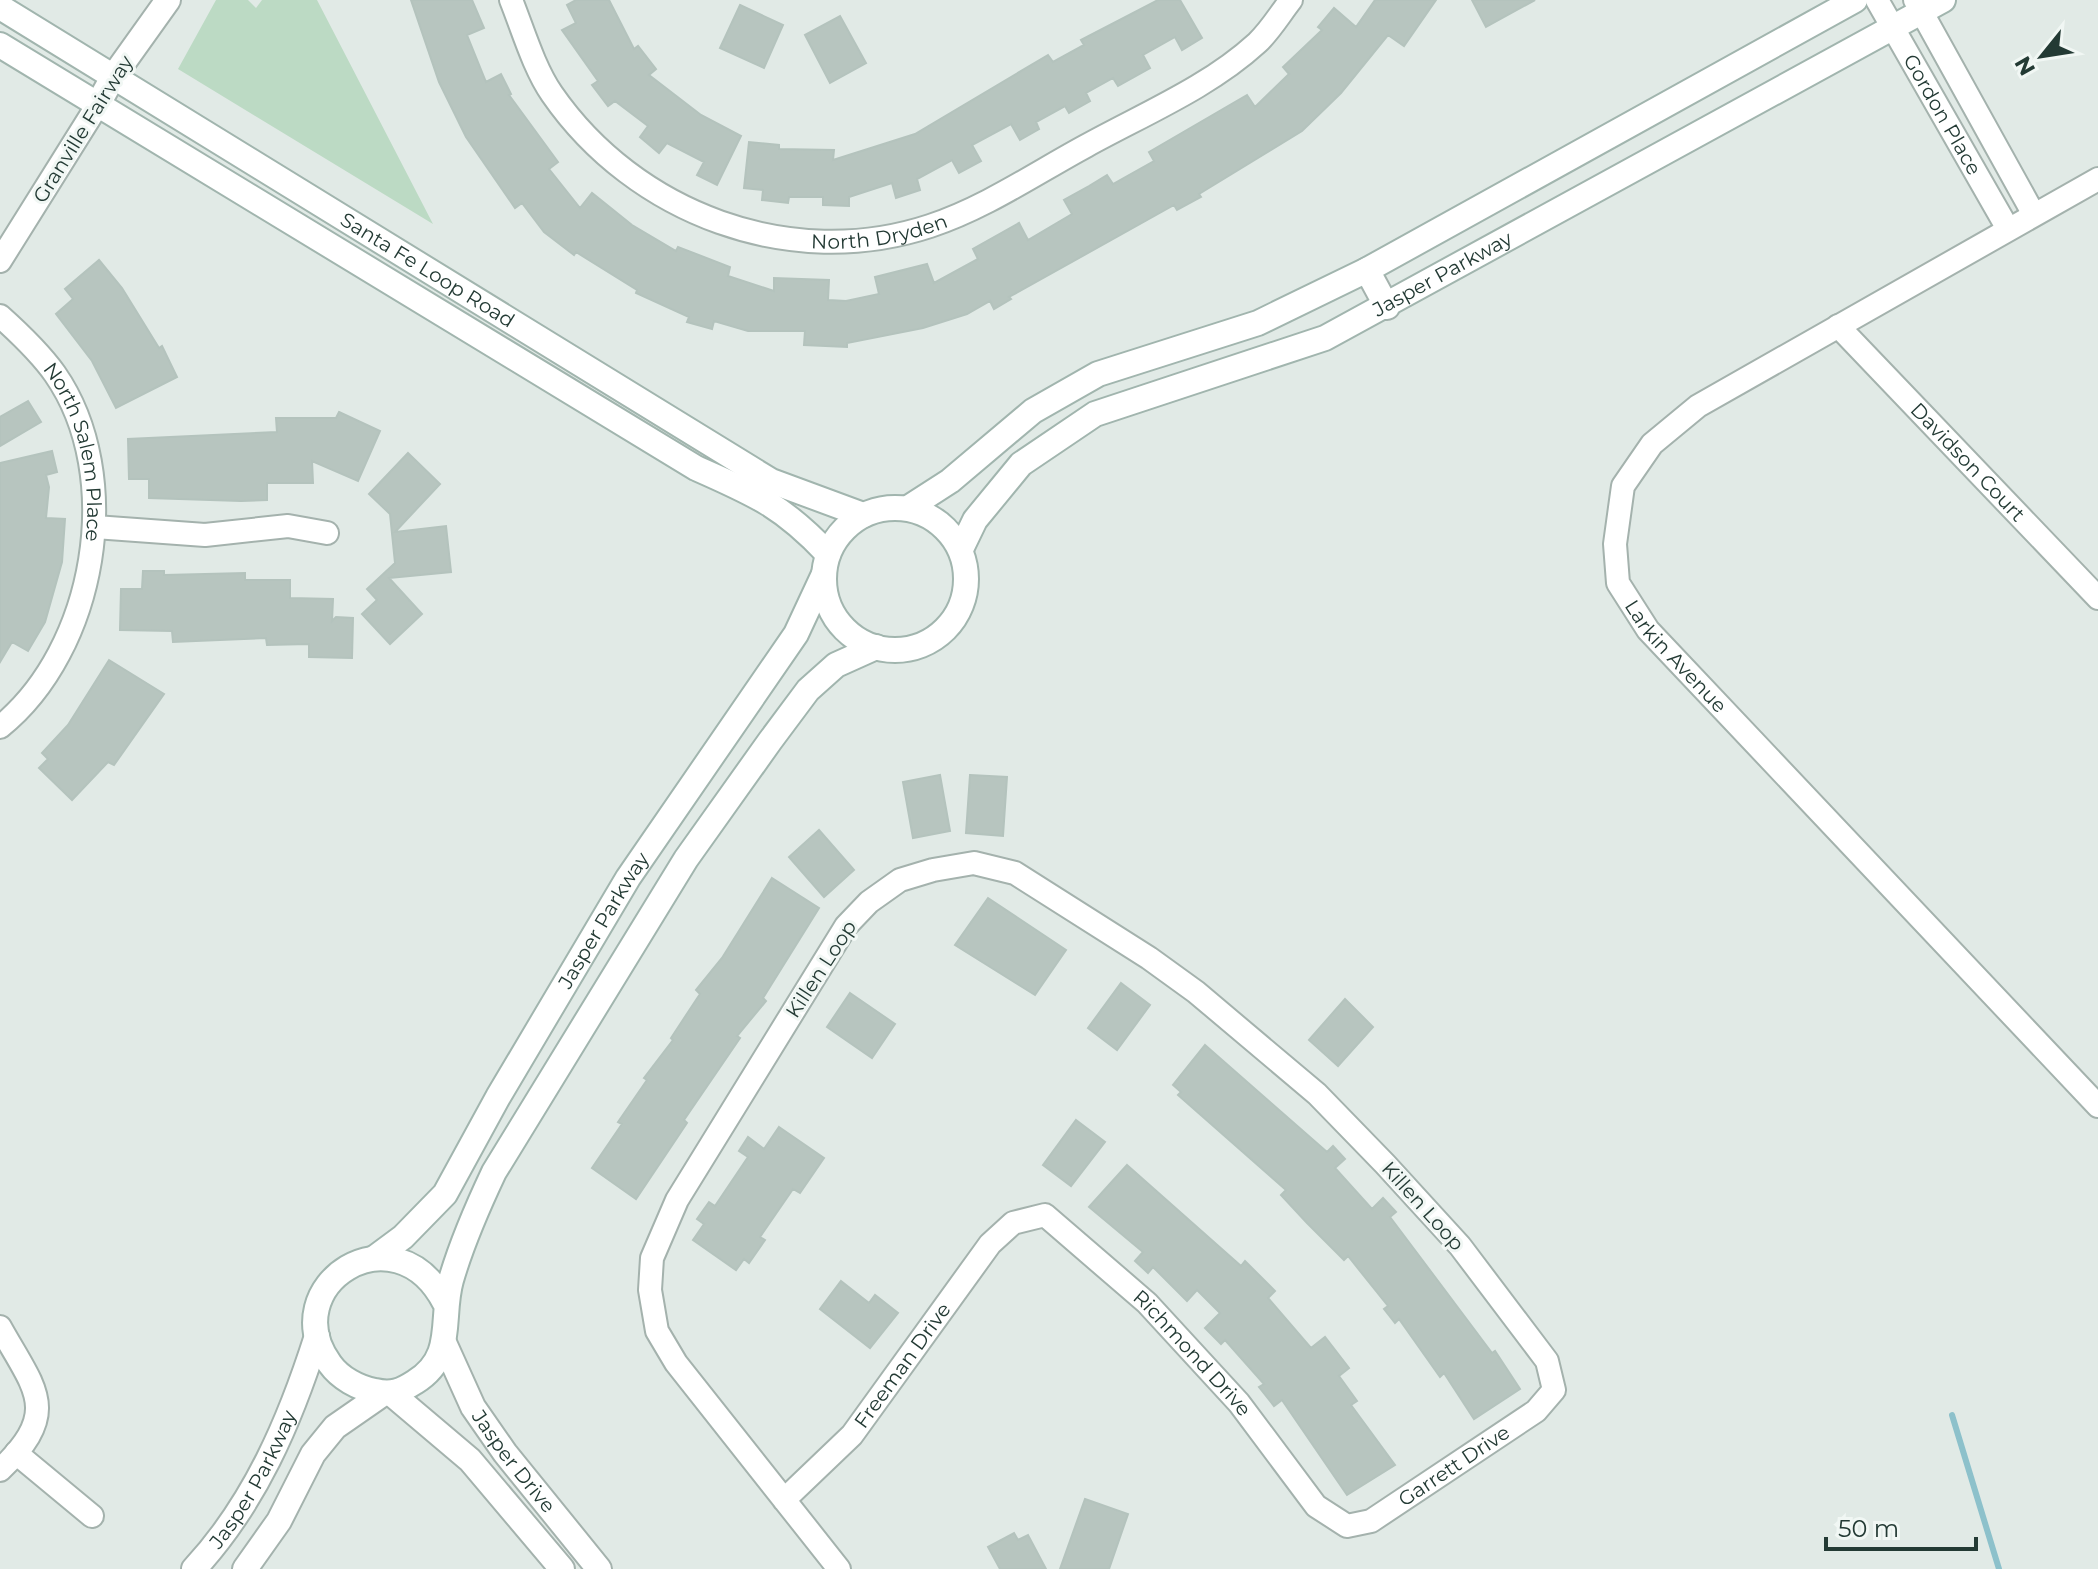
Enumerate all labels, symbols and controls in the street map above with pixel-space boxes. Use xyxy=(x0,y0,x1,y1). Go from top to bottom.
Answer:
north arrow xyxy=(2002,16,2082,96)
street label: Gordon Place xyxy=(1899,50,1987,179)
street label: Granville Fairway xyxy=(28,51,138,207)
text: N xyxy=(2009,51,2041,80)
street label: Santa Fe Loop Road xyxy=(336,207,519,333)
street label: North Dryden xyxy=(811,209,951,254)
street label: Jasper Parkway xyxy=(1368,226,1516,322)
street label: North Salem Place xyxy=(39,358,106,543)
street label: Davidson Court xyxy=(1906,398,2030,526)
street label: Larkin Avenue xyxy=(1620,595,1732,718)
street label: Jasper Parkway xyxy=(553,847,654,994)
street label: Killen Loop xyxy=(781,916,861,1022)
street label: Killen Loop xyxy=(1377,1157,1469,1255)
street label: Richmond Drive xyxy=(1128,1285,1256,1421)
street label: Freeman Drive xyxy=(849,1298,956,1433)
street label: Jasper Drive xyxy=(466,1405,561,1518)
street label: Jasper Parkway xyxy=(204,1407,301,1554)
street label: Garrett Drive xyxy=(1394,1420,1514,1511)
scale bar xyxy=(1826,1501,1976,1551)
text: 50 m xyxy=(1838,1514,1899,1543)

